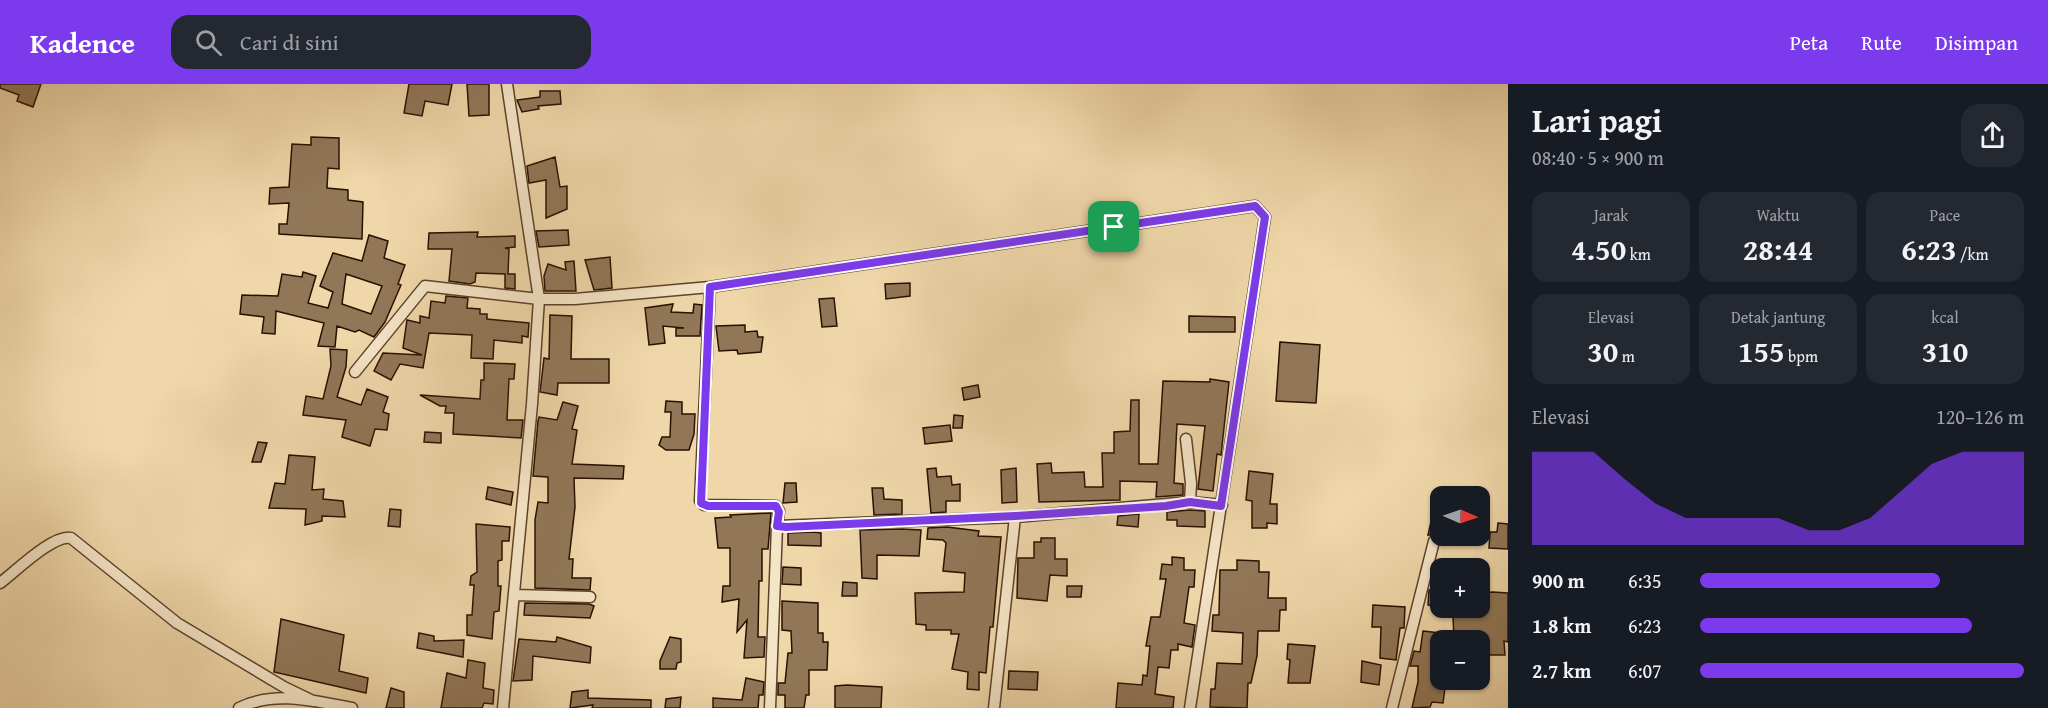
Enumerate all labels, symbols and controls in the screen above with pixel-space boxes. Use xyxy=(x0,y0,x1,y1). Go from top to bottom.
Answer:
search box xyxy=(171,15,591,69)
text: Kadence xyxy=(30,22,135,63)
icon: search xyxy=(192,26,225,59)
text: Cari di sini xyxy=(240,26,339,58)
text: Peta xyxy=(1790,27,1828,58)
text: Rute xyxy=(1861,27,1902,58)
text: Disimpan xyxy=(1935,27,2018,58)
text: Lari pagi xyxy=(1532,96,1662,144)
button: share xyxy=(1961,104,2024,167)
text: 08:40 · 5 × 900 m xyxy=(1532,143,1664,172)
pin xyxy=(1088,201,1139,252)
text: Jarak xyxy=(1594,203,1628,227)
text: Waktu xyxy=(1757,203,1799,227)
text: Pace xyxy=(1930,203,1960,227)
icon: arrive xyxy=(1097,210,1130,243)
text: 4.50 xyxy=(1571,227,1626,271)
text: 28:44 xyxy=(1743,227,1813,271)
text: 6:23 xyxy=(1901,227,1956,271)
text: km xyxy=(1626,242,1651,266)
text: /km xyxy=(1956,242,1989,266)
text: Elevasi xyxy=(1588,305,1634,329)
text: Detak jantung xyxy=(1731,305,1825,329)
text: kcal xyxy=(1931,305,1959,329)
text: 30 xyxy=(1587,329,1618,373)
text: 155 xyxy=(1738,329,1785,373)
text: 310 xyxy=(1922,329,1968,373)
text: m xyxy=(1618,344,1635,368)
text: bpm xyxy=(1785,344,1818,368)
text: Elevasi xyxy=(1532,402,1590,431)
text: 120–126 m xyxy=(1936,402,2024,431)
north arrow xyxy=(1430,486,1490,546)
map controls xyxy=(1430,486,1490,690)
button: + xyxy=(1430,558,1490,618)
text: 900 m xyxy=(1532,566,1585,595)
text: 6:35 xyxy=(1628,566,1662,595)
text: 1.8 km xyxy=(1532,611,1591,640)
text: 6:23 xyxy=(1628,611,1662,640)
button: − xyxy=(1430,630,1490,690)
text: 2.7 km xyxy=(1532,656,1591,685)
text: 6:07 xyxy=(1628,656,1662,685)

